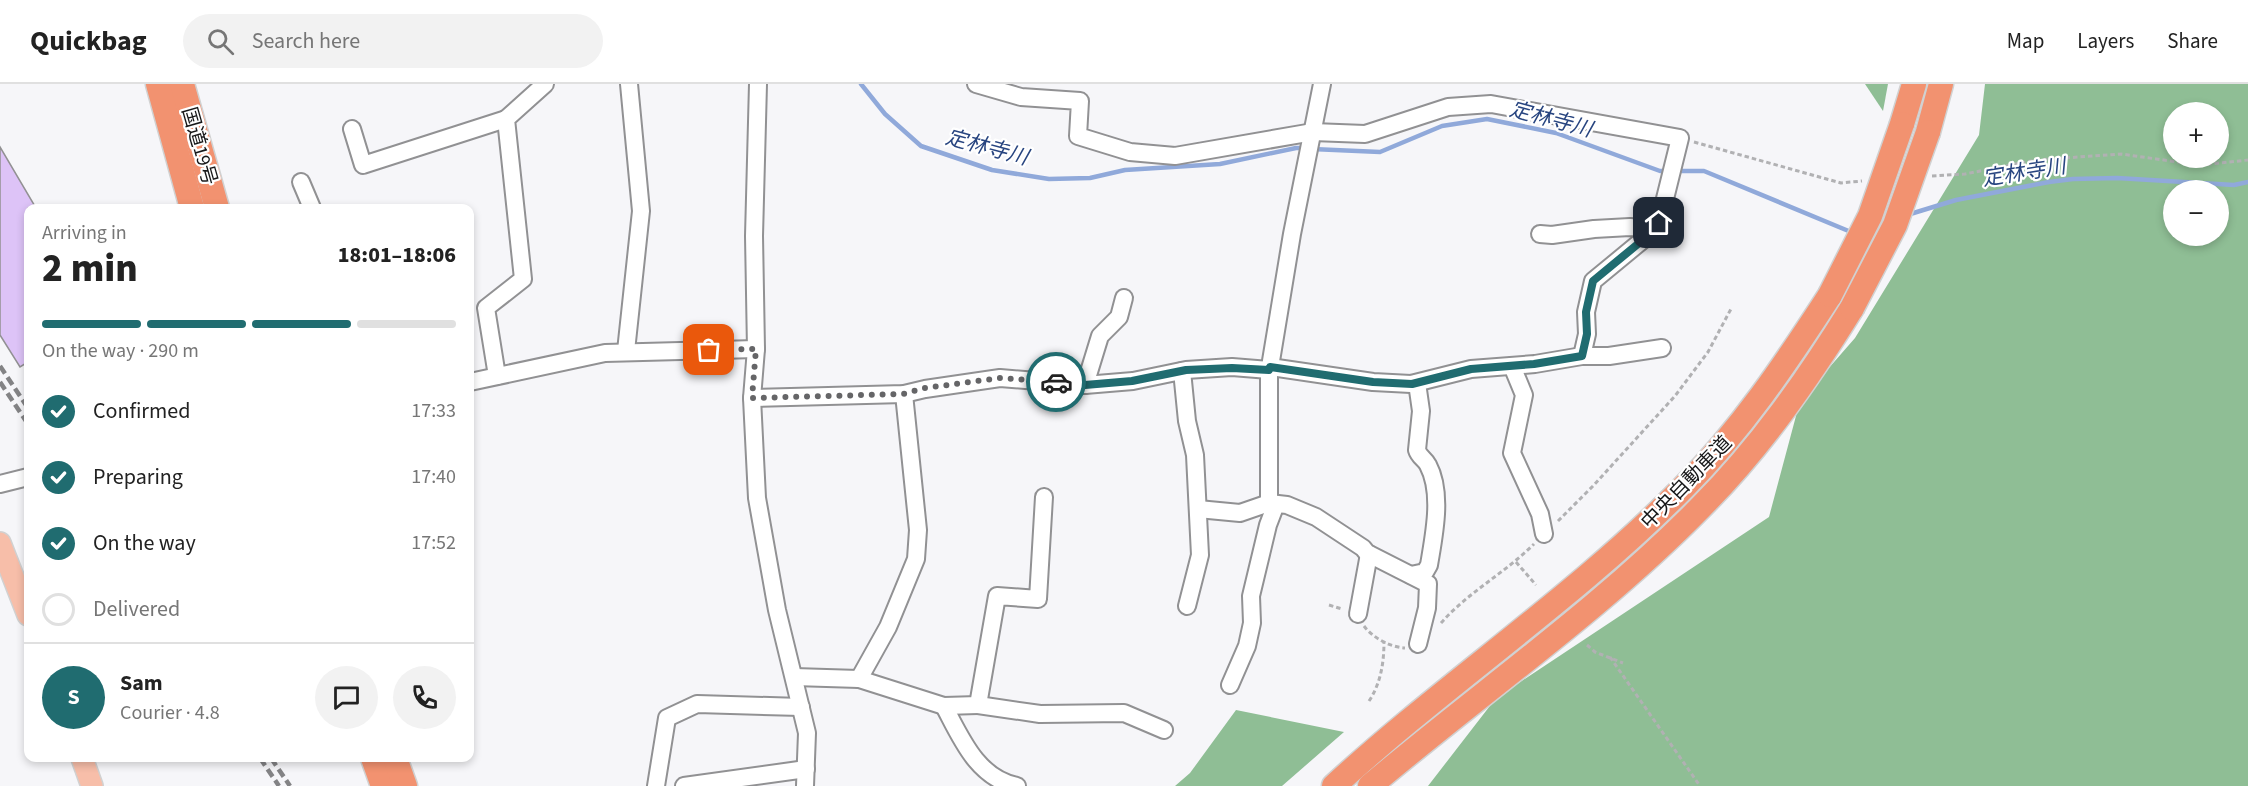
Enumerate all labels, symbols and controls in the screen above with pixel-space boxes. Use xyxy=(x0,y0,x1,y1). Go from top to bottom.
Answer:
search box xyxy=(183,14,603,68)
text: Quickbag xyxy=(30,21,147,61)
icon: search xyxy=(204,25,237,58)
text: Search here xyxy=(252,25,360,57)
text: Map xyxy=(2007,26,2044,56)
text: Layers xyxy=(2077,26,2134,56)
text: Share xyxy=(2167,26,2218,56)
water label: 定林寺川 xyxy=(1507,94,1597,145)
map controls xyxy=(2163,102,2229,246)
button: + xyxy=(2163,102,2229,168)
street label: 国道19号 xyxy=(175,104,224,189)
water label: 定林寺川 xyxy=(943,122,1033,173)
water label: 定林寺川 xyxy=(1980,150,2070,193)
button: − xyxy=(2163,180,2229,246)
pin xyxy=(1633,197,1684,248)
icon: home xyxy=(1642,206,1675,239)
text: Arriving in xyxy=(42,219,127,247)
text: 18:01–18:06 xyxy=(338,239,456,271)
text: 2 min xyxy=(42,241,138,297)
pin xyxy=(683,324,734,375)
icon: bag xyxy=(692,333,725,366)
text: On the way · 290 m xyxy=(42,337,199,365)
courier xyxy=(1026,352,1086,412)
icon: car xyxy=(1040,366,1073,399)
icon: check xyxy=(42,395,75,428)
text: Confirmed xyxy=(93,395,190,427)
text: 17:33 xyxy=(411,397,456,425)
street label: 中央自動車道 xyxy=(1635,430,1738,536)
icon: check xyxy=(42,461,75,494)
text: Preparing xyxy=(93,461,183,493)
text: 17:40 xyxy=(411,463,456,491)
icon: check xyxy=(42,527,75,560)
text: On the way xyxy=(93,527,196,559)
text: 17:52 xyxy=(411,529,456,557)
text: Delivered xyxy=(93,593,180,625)
button: chat xyxy=(315,666,378,729)
button: phone xyxy=(393,666,456,729)
text: Sam xyxy=(120,667,163,699)
text: S xyxy=(67,681,80,713)
text: Courier · 4.8 xyxy=(120,699,220,727)

